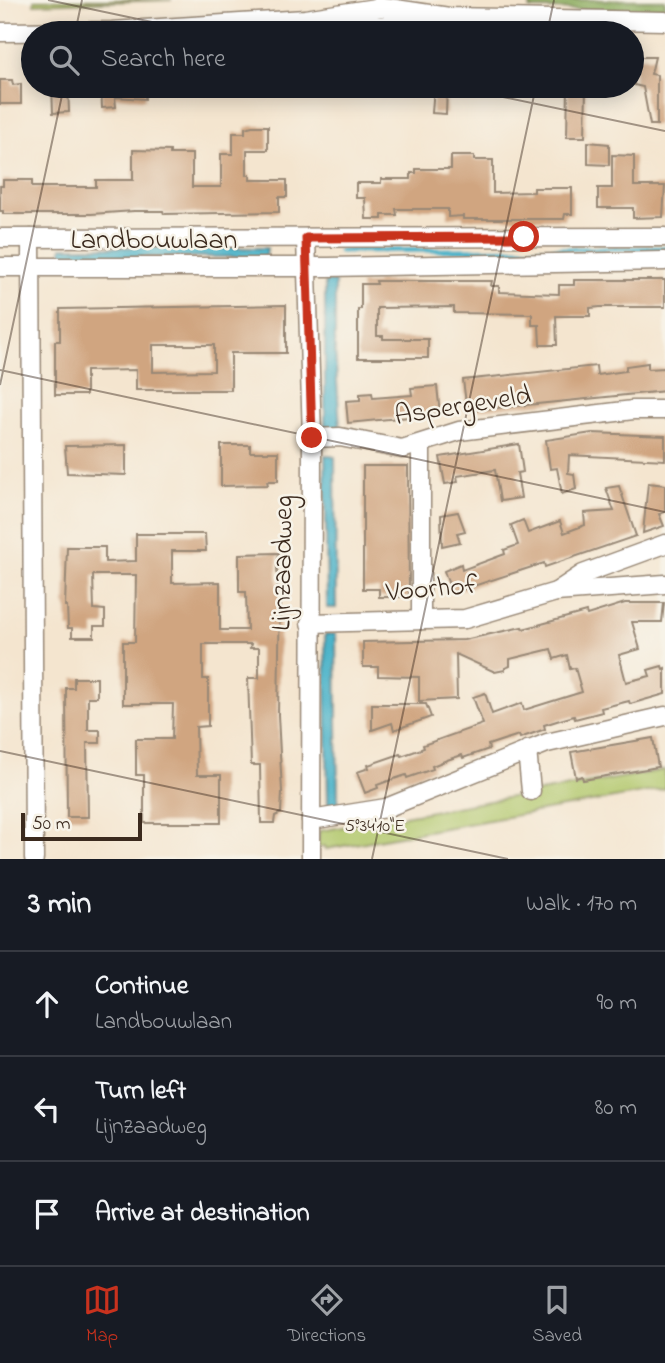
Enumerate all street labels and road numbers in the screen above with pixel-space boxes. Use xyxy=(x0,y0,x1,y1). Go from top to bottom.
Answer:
street label: Landbouwlaan xyxy=(71,221,237,262)
street label: Aspergeveld xyxy=(392,376,534,438)
street label: Lijnzaadweg xyxy=(262,495,306,631)
street label: Voorhof xyxy=(383,566,480,615)

